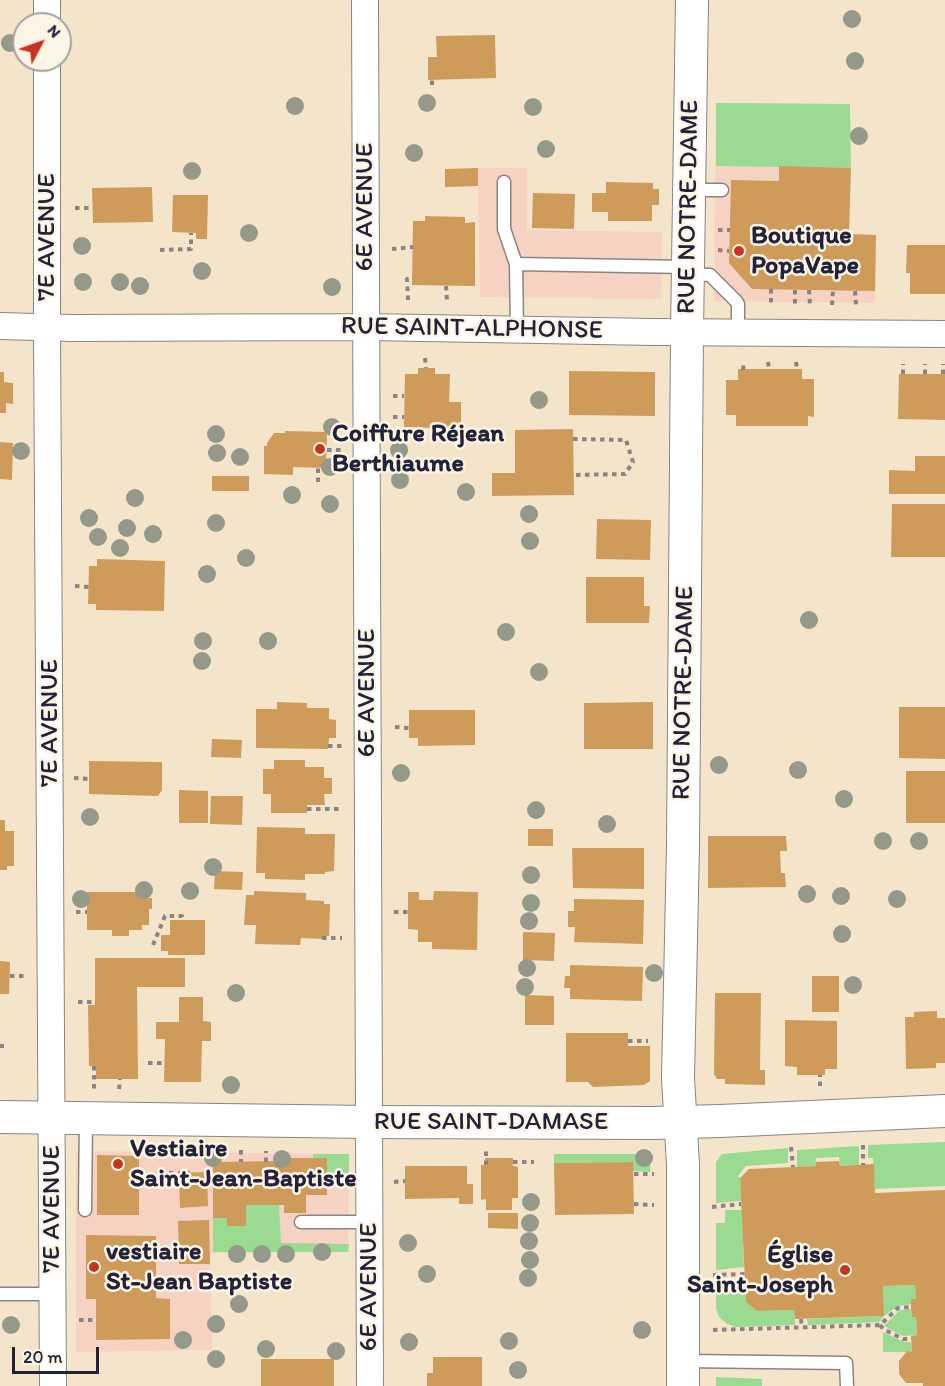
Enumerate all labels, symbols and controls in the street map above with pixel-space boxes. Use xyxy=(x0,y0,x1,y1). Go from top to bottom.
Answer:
north arrow xyxy=(12,12,72,72)
text: N xyxy=(44,21,65,41)
street label: RUE NOTRE-DAME xyxy=(672,99,706,315)
street label: 6E AVENUE xyxy=(349,143,381,271)
street label: 7E AVENUE xyxy=(31,173,63,301)
place label: Boutique PopaVape xyxy=(751,220,859,282)
marker: Boutique PopaVape xyxy=(732,244,746,258)
street label: RUE SAINT-ALPHONSE xyxy=(341,311,603,347)
place label: Coiffure Réjean Berthiaume xyxy=(332,418,504,479)
marker: Coiffure Réjean Berthiaume xyxy=(313,442,327,456)
street label: RUE NOTRE-DAME xyxy=(667,585,701,801)
street label: 6E AVENUE xyxy=(351,629,383,757)
street label: 7E AVENUE xyxy=(34,659,66,787)
street label: RUE SAINT-DAMASE xyxy=(374,1106,608,1138)
place label: Vestiaire Saint-Jean-Baptiste xyxy=(130,1133,357,1194)
street label: 7E AVENUE xyxy=(36,1145,68,1273)
marker: Vestiaire Saint-Jean-Baptiste xyxy=(111,1157,125,1171)
street label: 6E AVENUE xyxy=(353,1223,385,1351)
place label: vestiaire St-Jean Baptiste xyxy=(106,1236,292,1298)
place label: Église Saint-Joseph xyxy=(687,1239,833,1300)
marker: vestiaire St-Jean Baptiste xyxy=(87,1260,101,1274)
marker: Église Saint-Joseph xyxy=(838,1263,852,1277)
scale bar xyxy=(15,1335,102,1373)
text: 20 m xyxy=(23,1346,63,1368)

